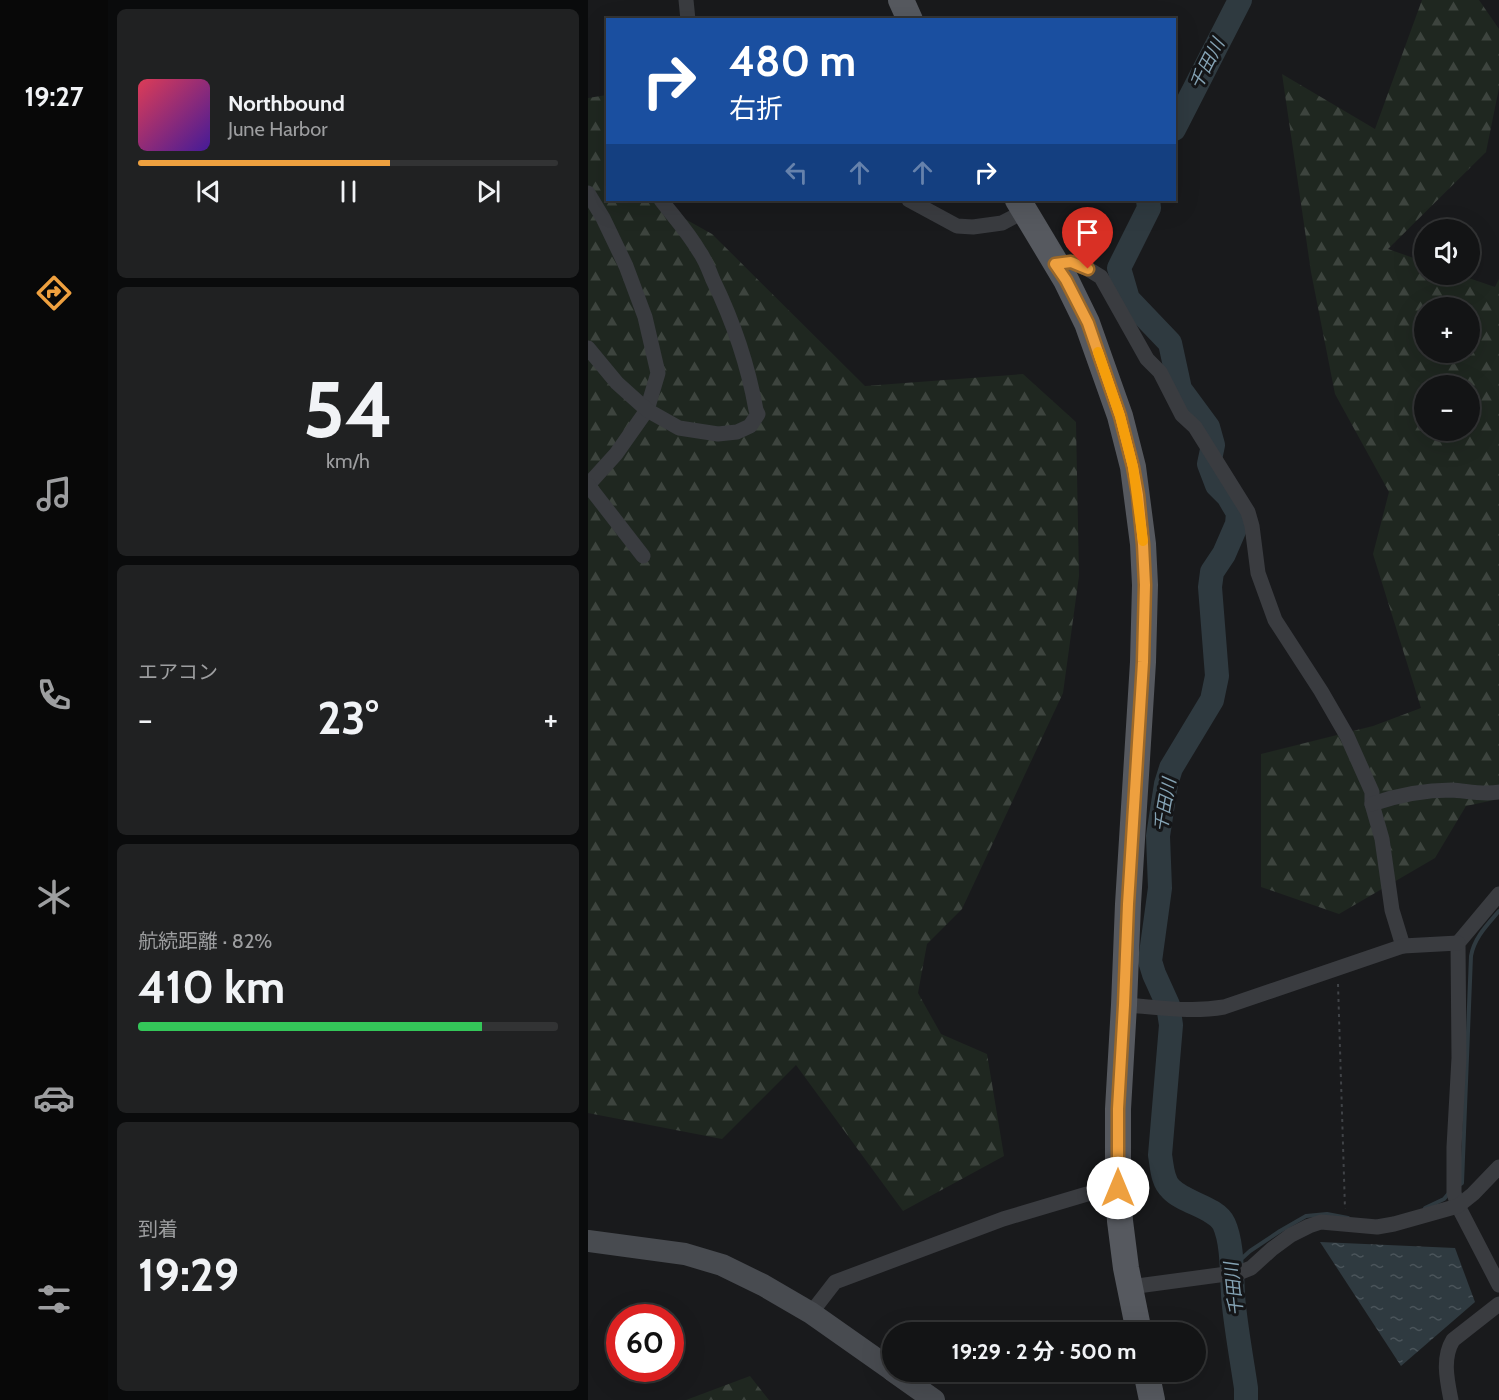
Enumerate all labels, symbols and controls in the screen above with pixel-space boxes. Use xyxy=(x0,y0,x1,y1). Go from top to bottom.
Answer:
water label: 千田川 xyxy=(1185,33,1230,93)
text: 480 m xyxy=(729,35,856,87)
icon: right xyxy=(630,42,708,120)
text: 19:27 xyxy=(24,80,84,113)
text: Northbound xyxy=(228,90,345,117)
text: 右折 xyxy=(729,92,783,125)
text: June Harbor xyxy=(228,117,328,141)
icon: left xyxy=(780,156,813,189)
icon: ahead xyxy=(843,156,876,189)
icon: ahead xyxy=(906,156,939,189)
icon: right xyxy=(969,156,1002,189)
icon: previous xyxy=(192,175,225,208)
icon: pause xyxy=(332,175,365,208)
icon: next xyxy=(472,175,505,208)
pin xyxy=(1062,207,1113,269)
icon: arrive xyxy=(1071,216,1104,249)
map controls xyxy=(1414,219,1480,441)
button: sound xyxy=(1414,219,1480,285)
icon: directions xyxy=(33,272,75,314)
button: + xyxy=(1414,297,1480,363)
text: 54 xyxy=(303,362,393,457)
button: − xyxy=(1414,375,1480,441)
text: km/h xyxy=(326,449,370,473)
icon: music xyxy=(33,473,75,515)
text: エアコン xyxy=(138,660,218,684)
icon: phone xyxy=(33,674,75,716)
text: 23° xyxy=(317,691,379,745)
text: − xyxy=(138,699,153,739)
text: + xyxy=(543,699,558,739)
water label: 千田川 xyxy=(1149,775,1181,833)
icon: climate xyxy=(33,876,75,918)
text: 航続距離 · 82% xyxy=(138,929,272,953)
text: 410 km xyxy=(138,960,285,1014)
icon: car xyxy=(33,1077,75,1119)
position arrow xyxy=(1086,1156,1150,1220)
text: 到着 xyxy=(138,1217,178,1241)
text: 19:29 xyxy=(138,1248,239,1302)
water label: 千田川 xyxy=(1220,1259,1248,1317)
icon: filters xyxy=(33,1278,75,1320)
speed limit sign: 60 xyxy=(606,1304,684,1382)
text: 19:29 · 2 分 · 500 m xyxy=(952,1338,1136,1365)

